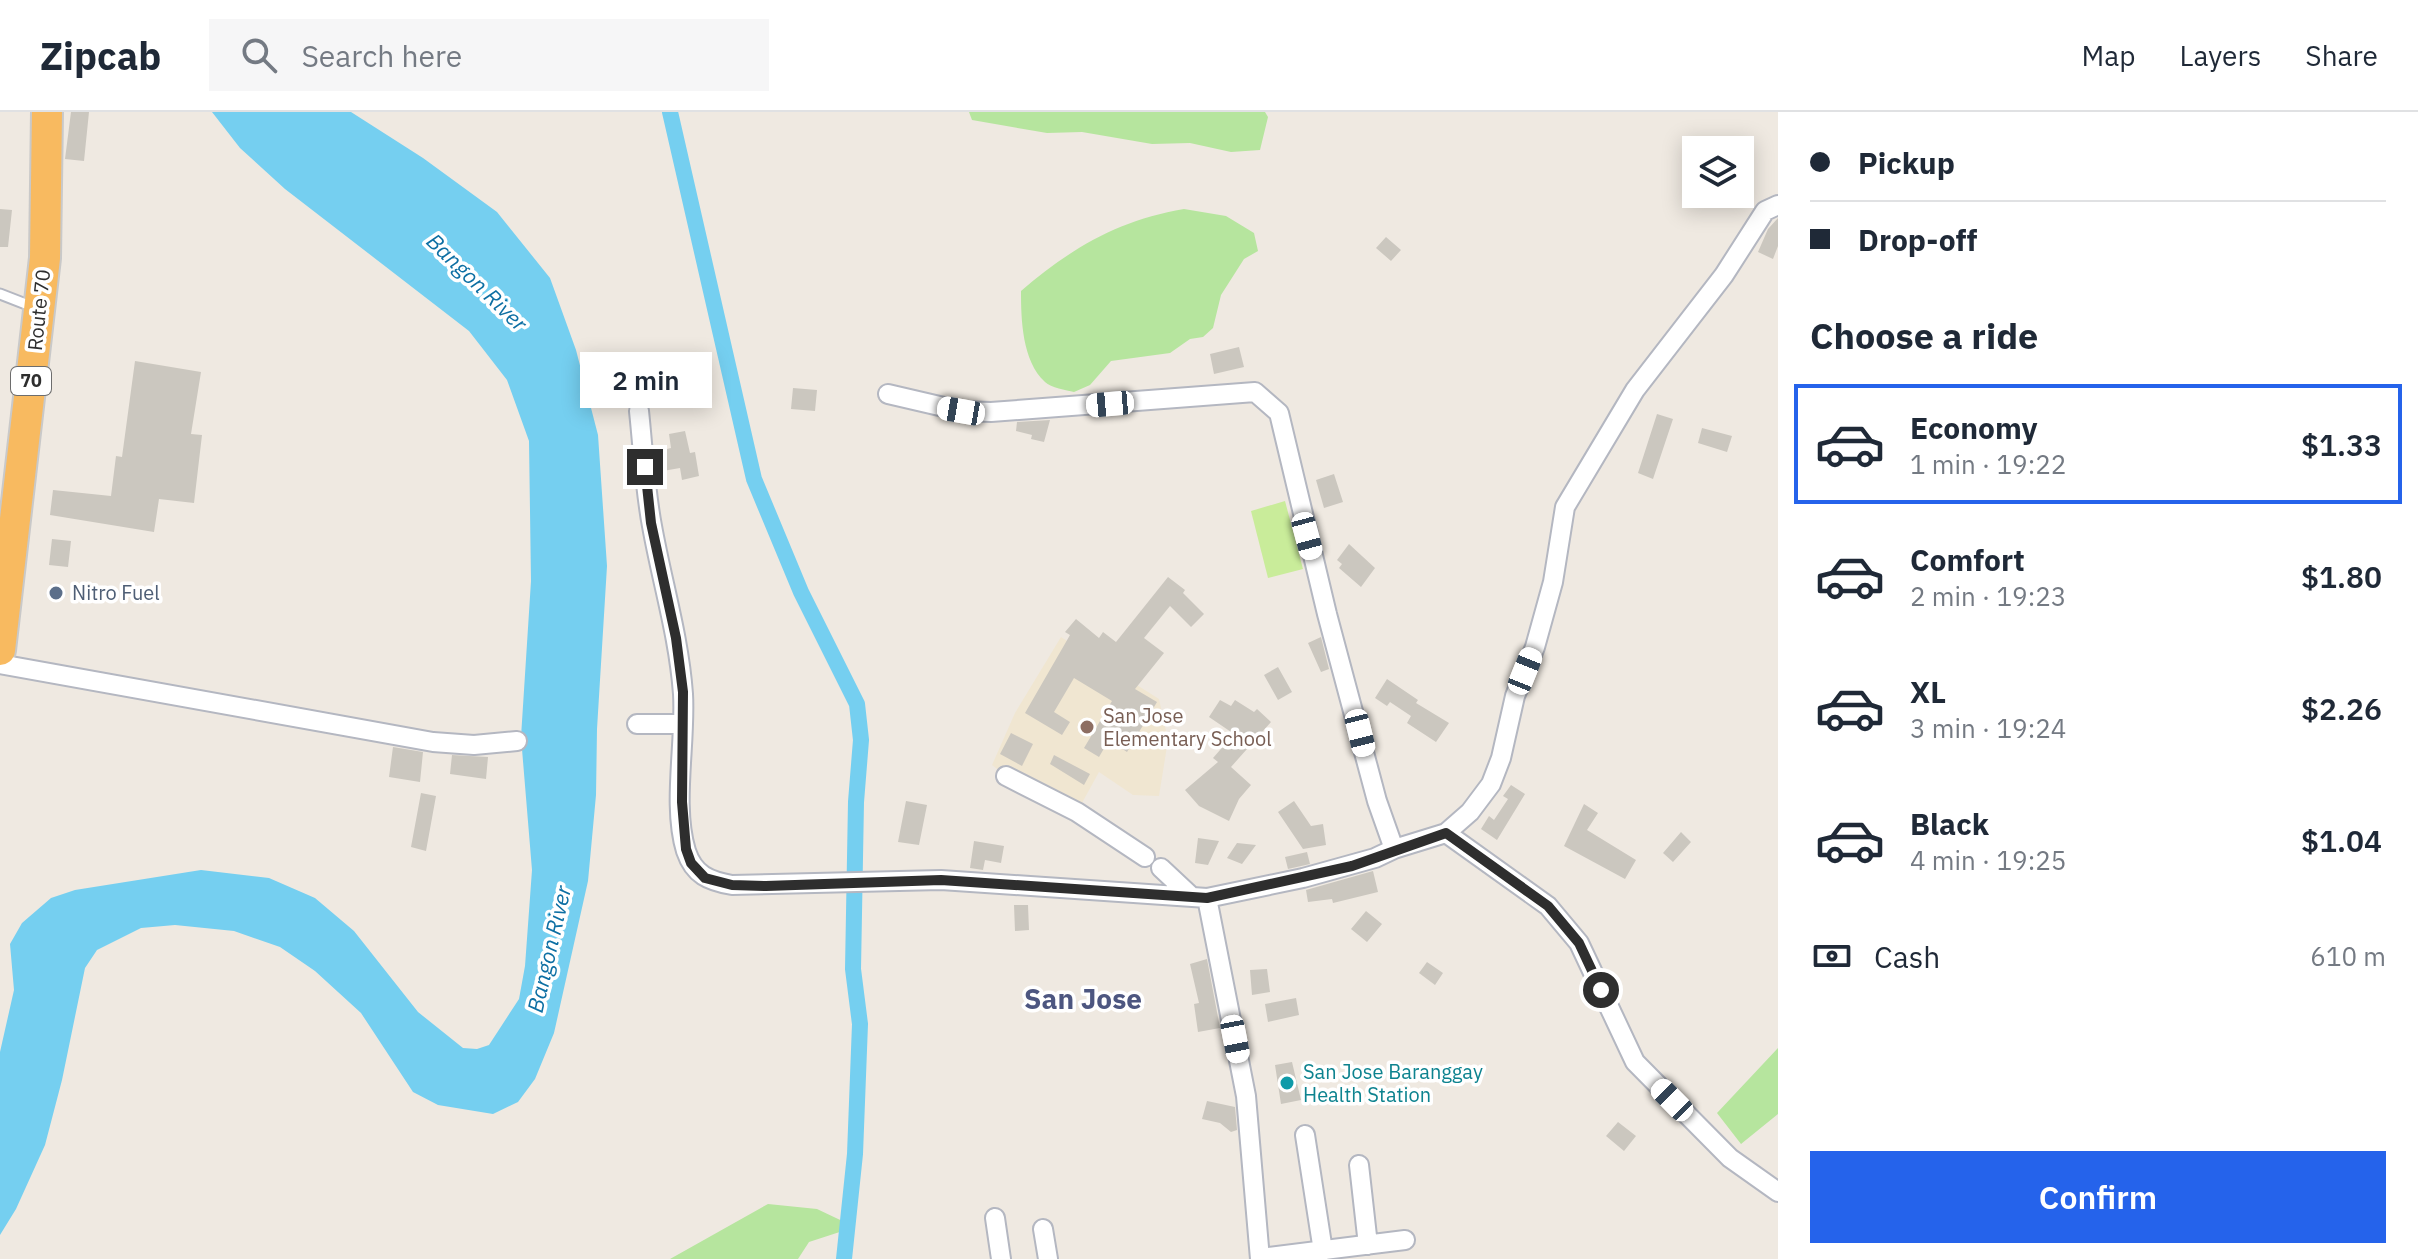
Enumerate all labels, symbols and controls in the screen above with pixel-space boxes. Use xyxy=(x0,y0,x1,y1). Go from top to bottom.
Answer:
search box xyxy=(209,19,769,91)
text: Zipcab xyxy=(40,31,161,80)
icon: search xyxy=(237,33,281,77)
text: Search here xyxy=(301,36,462,75)
text: Map xyxy=(2081,37,2135,74)
text: Layers xyxy=(2179,37,2261,74)
text: Share xyxy=(2305,37,2378,74)
map controls xyxy=(1682,136,1754,208)
button: layers xyxy=(1682,136,1754,208)
text: Pickup xyxy=(1858,143,1955,182)
text: Drop-off xyxy=(1858,220,1977,259)
water label: Bangon River xyxy=(421,226,535,338)
street label: Route 70 xyxy=(21,268,56,352)
text: Choose a ride xyxy=(1810,312,2038,359)
callout: 2 min xyxy=(579,351,711,407)
text: 2 min xyxy=(612,363,680,397)
road number: 70 xyxy=(11,367,51,395)
car xyxy=(1085,390,1135,418)
car xyxy=(935,395,987,427)
icon: car xyxy=(1814,408,1886,480)
text: Economy xyxy=(1910,408,2038,447)
text: $1.33 xyxy=(2301,425,2382,464)
text: 1 min · 19:22 xyxy=(1910,447,2066,481)
route end xyxy=(627,449,663,485)
car xyxy=(1289,510,1325,562)
icon: car xyxy=(1814,540,1886,612)
text: Comfort xyxy=(1910,540,2025,579)
text: $1.80 xyxy=(2301,557,2382,596)
place label: Nitro Fuel xyxy=(72,579,160,606)
text: 2 min · 19:23 xyxy=(1910,579,2066,613)
marker: Nitro Fuel xyxy=(47,584,65,602)
car xyxy=(1505,644,1545,698)
icon: car xyxy=(1814,672,1886,744)
text: XL xyxy=(1910,672,1946,711)
text: $2.26 xyxy=(2301,689,2382,728)
place label: San Jose Elementary School xyxy=(1103,702,1272,752)
car xyxy=(1343,707,1377,759)
text: 3 min · 19:24 xyxy=(1910,711,2066,745)
marker: San Jose Elementary School xyxy=(1078,718,1096,736)
icon: car xyxy=(1814,804,1886,876)
text: Black xyxy=(1910,804,1989,843)
text: $1.04 xyxy=(2301,821,2382,860)
text: 4 min · 19:25 xyxy=(1910,843,2066,877)
water label: Bangon River xyxy=(520,882,577,1015)
icon: cash xyxy=(1810,934,1854,978)
text: Cash xyxy=(1874,937,1940,976)
text: 610 m xyxy=(2310,939,2386,973)
route start xyxy=(1583,972,1619,1008)
district label: San Jose xyxy=(1024,980,1142,1017)
car xyxy=(1219,1013,1251,1065)
place label: San Jose Baranggay Health Station xyxy=(1303,1058,1483,1108)
marker: San Jose Baranggay Health Station xyxy=(1278,1074,1296,1092)
car xyxy=(1647,1075,1697,1125)
button: Confirm xyxy=(1810,1151,2386,1243)

